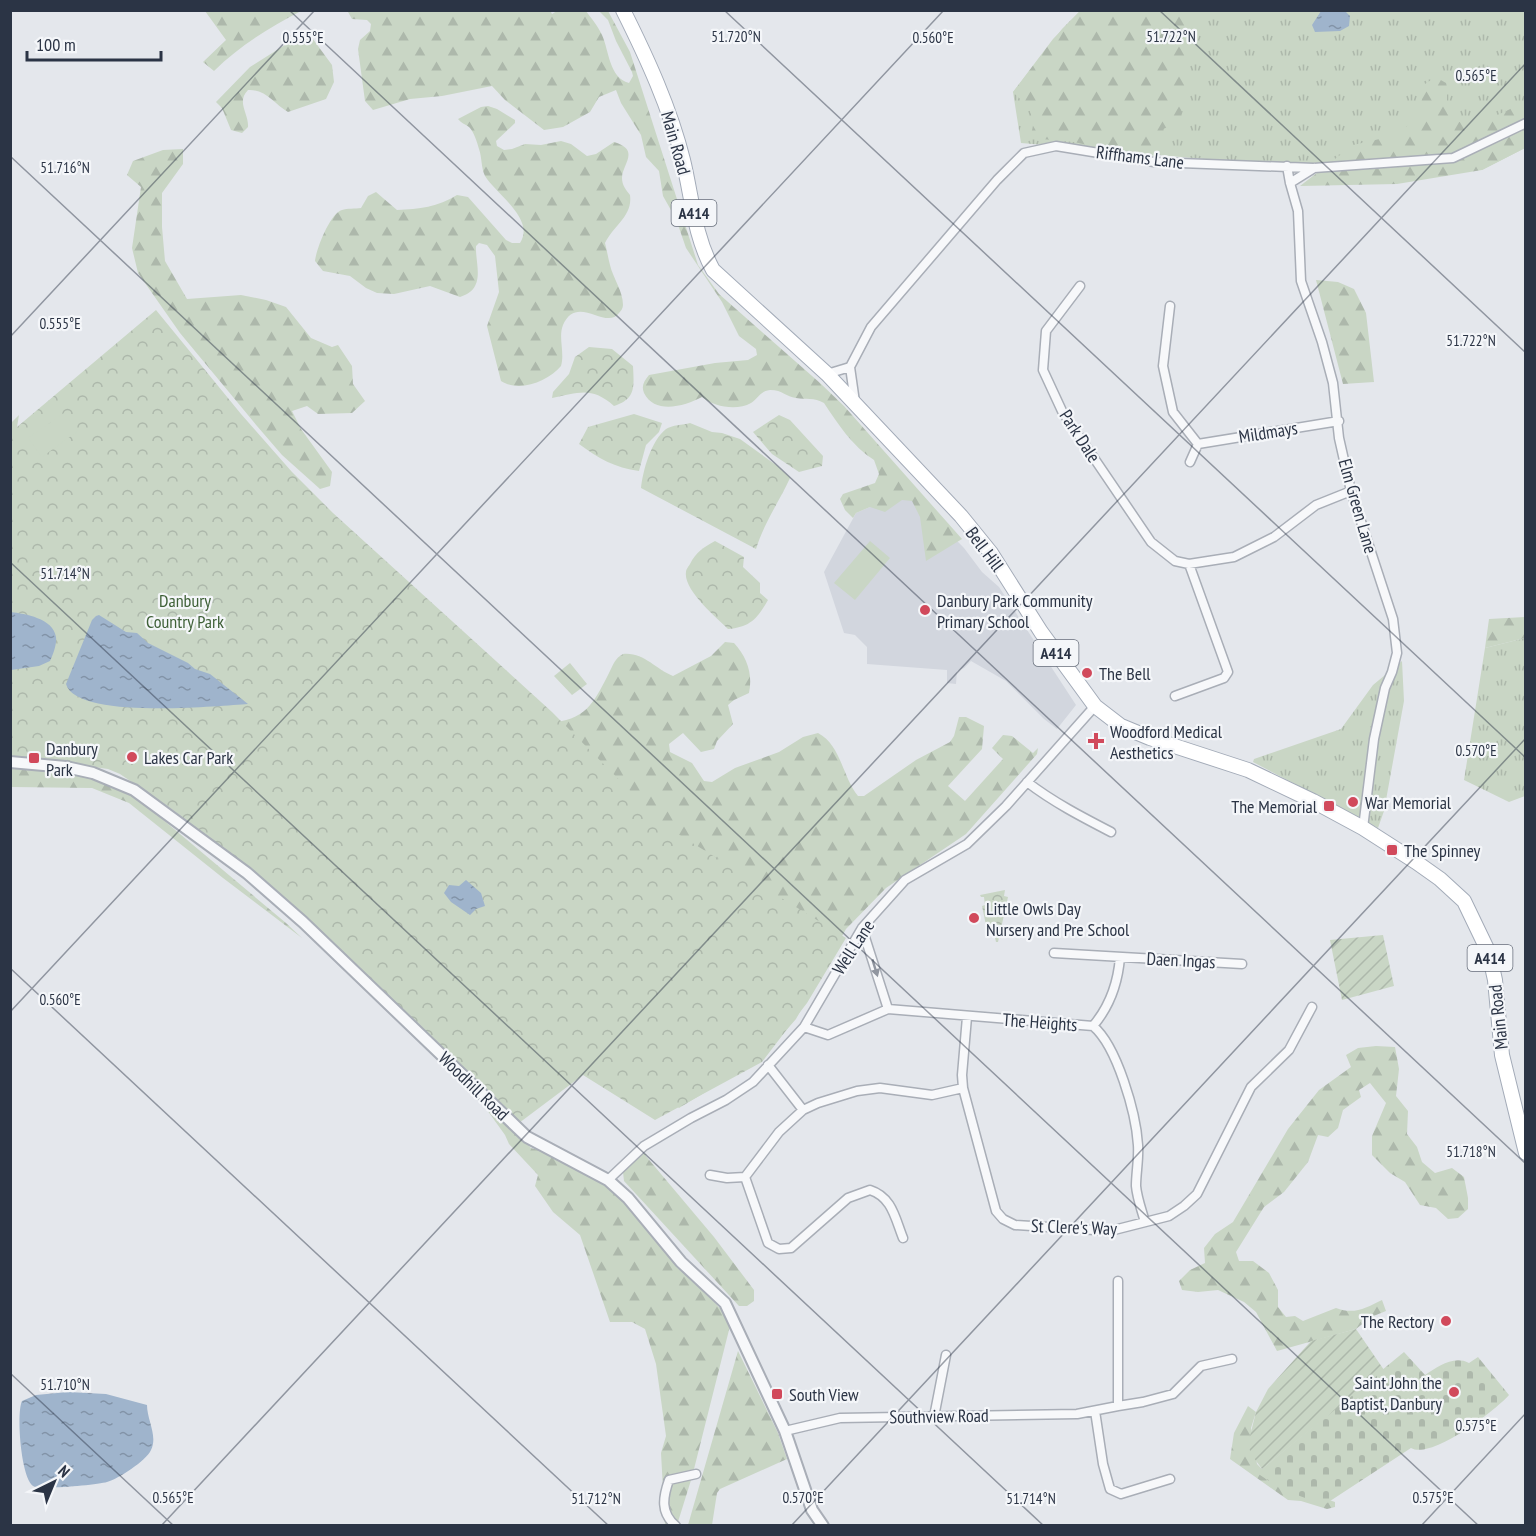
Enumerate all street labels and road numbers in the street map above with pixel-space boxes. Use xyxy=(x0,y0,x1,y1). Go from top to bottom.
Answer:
street label: Main Road xyxy=(656,109,696,177)
street label: Riffhams Lane xyxy=(1095,140,1185,174)
road number: A414 xyxy=(672,200,716,226)
street label: Park Dale xyxy=(1054,405,1106,467)
street label: Mildmays xyxy=(1237,416,1299,448)
street label: Elm Green Lane xyxy=(1334,456,1382,556)
street label: Bell Hill xyxy=(961,522,1010,577)
road number: A414 xyxy=(1034,640,1078,666)
street label: Well Lane xyxy=(827,915,879,979)
road number: A414 xyxy=(1468,945,1512,971)
street label: Daen Ingas xyxy=(1146,947,1216,973)
street label: Main Road xyxy=(1483,983,1513,1051)
street label: The Heights xyxy=(1002,1008,1078,1036)
street label: Woodhill Road xyxy=(434,1047,514,1125)
street label: St Clere's Way xyxy=(1031,1214,1118,1240)
street label: Southview Road xyxy=(889,1404,989,1428)

